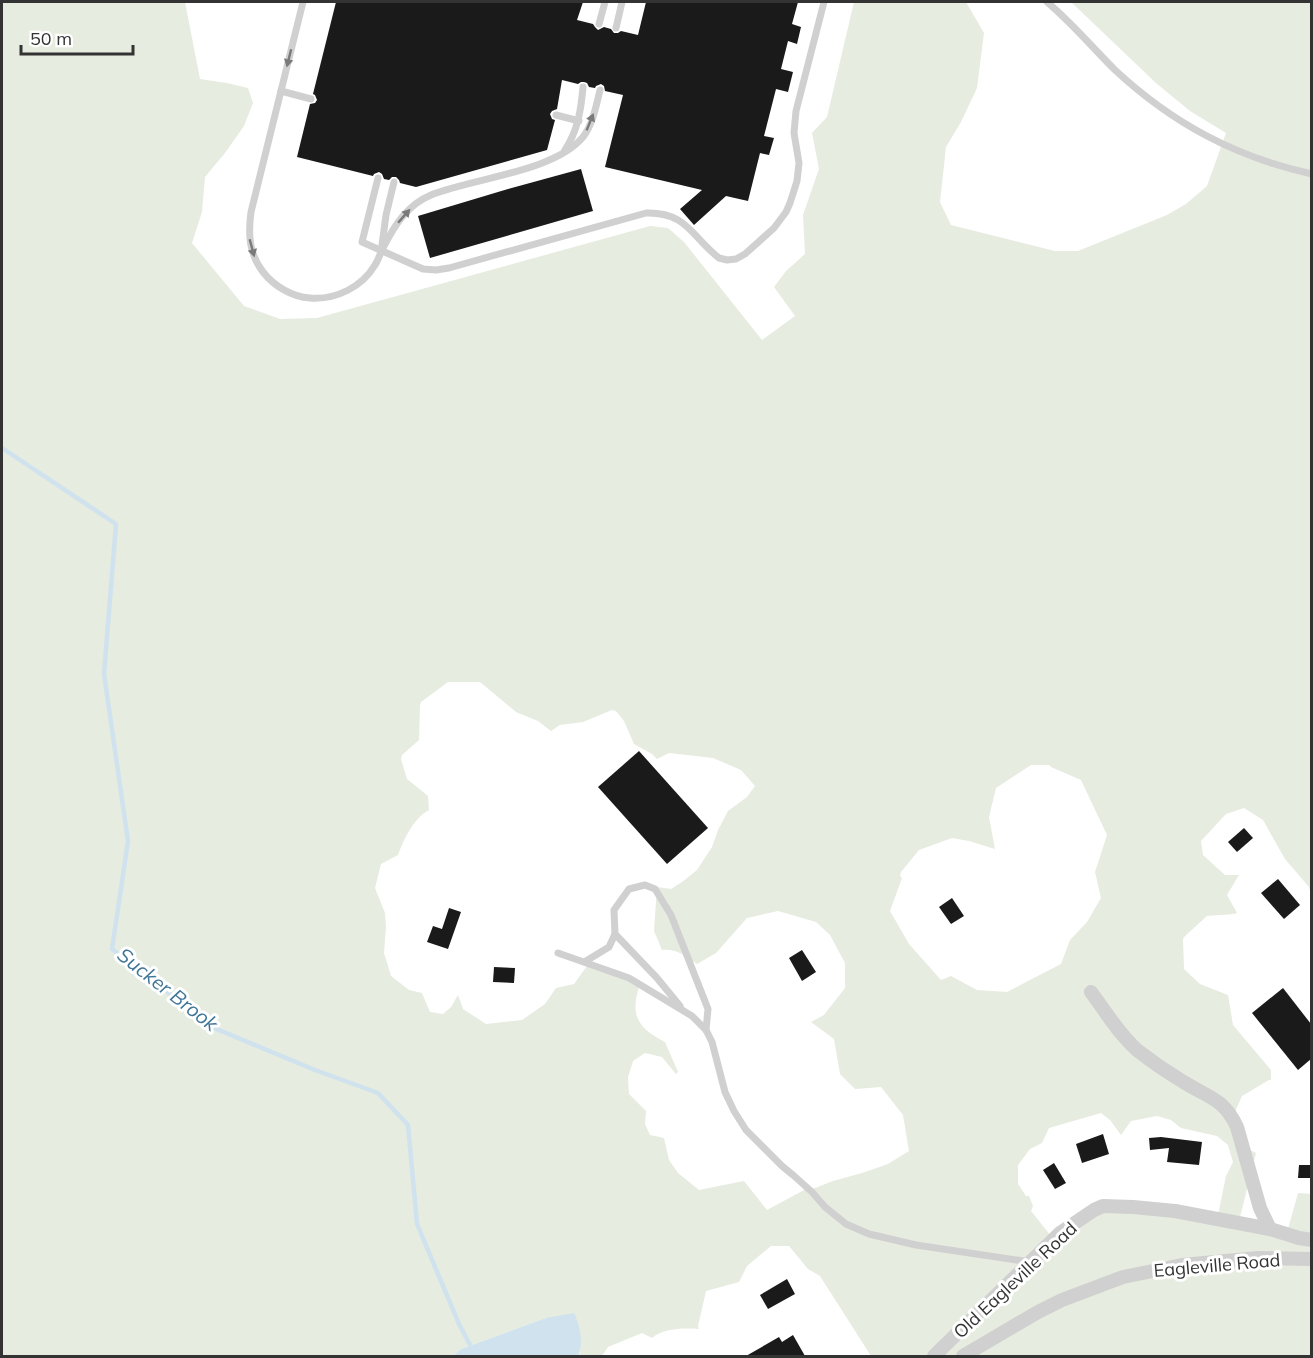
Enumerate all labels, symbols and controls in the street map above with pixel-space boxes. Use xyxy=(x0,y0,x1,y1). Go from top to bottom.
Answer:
scale bar xyxy=(21,18,134,56)
text: 50 m xyxy=(30,27,72,50)
one-way arrow xyxy=(284,49,294,68)
one-way arrow xyxy=(585,113,595,131)
one-way arrow xyxy=(397,209,410,224)
one-way arrow xyxy=(248,239,257,257)
water label: Sucker Brook xyxy=(113,942,224,1037)
street label: Old Eagleville Road xyxy=(948,1217,1082,1343)
street label: Eagleville Road xyxy=(1153,1248,1281,1282)

